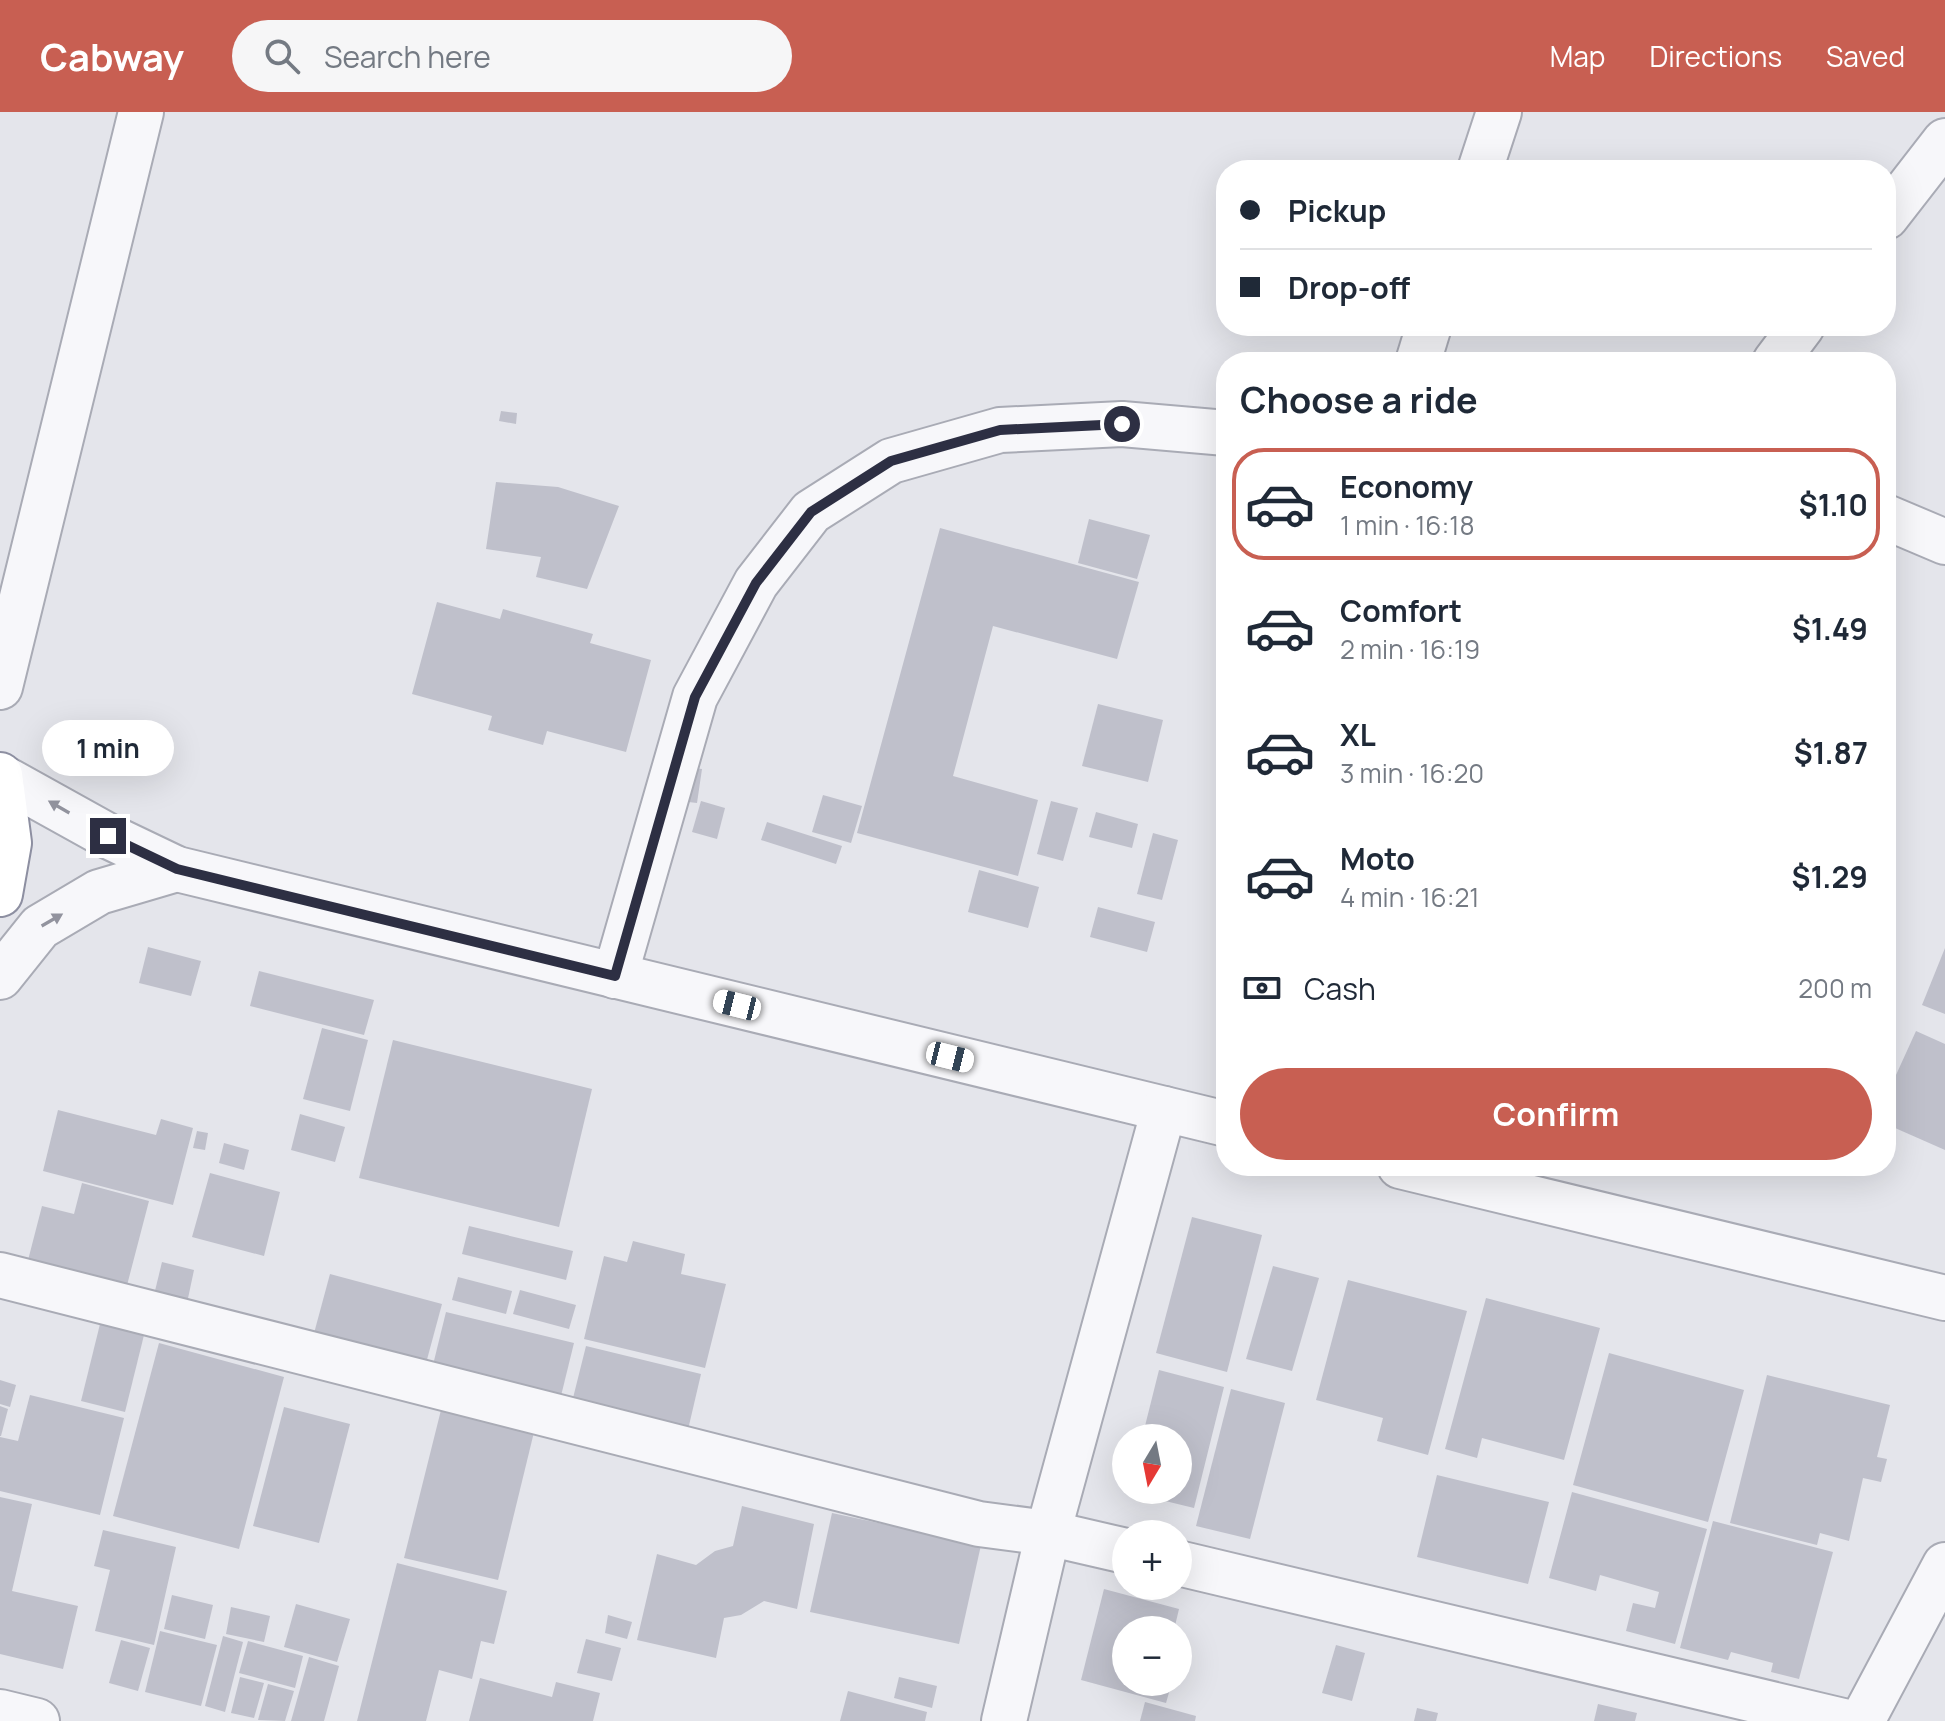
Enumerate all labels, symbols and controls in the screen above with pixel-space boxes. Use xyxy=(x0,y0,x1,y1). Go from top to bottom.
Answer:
search box xyxy=(232,20,792,92)
text: Cabway xyxy=(40,30,184,82)
icon: search xyxy=(260,34,304,78)
text: Search here xyxy=(324,36,491,77)
text: Map xyxy=(1550,37,1605,75)
text: Directions xyxy=(1649,37,1782,75)
text: Saved xyxy=(1826,37,1905,75)
text: Pickup xyxy=(1288,190,1386,231)
text: Drop-off xyxy=(1288,267,1410,308)
text: Choose a ride xyxy=(1240,375,1478,424)
route start xyxy=(1104,406,1140,442)
text: Economy xyxy=(1340,466,1473,507)
icon: car xyxy=(1244,468,1316,540)
text: $1.10 xyxy=(1799,484,1868,525)
text: 1 min · 16:18 xyxy=(1340,507,1474,543)
text: Comfort xyxy=(1340,590,1462,631)
icon: car xyxy=(1244,592,1316,664)
text: $1.49 xyxy=(1792,608,1868,649)
text: 2 min · 16:19 xyxy=(1340,631,1480,667)
text: XL xyxy=(1340,714,1376,755)
icon: car xyxy=(1244,716,1316,788)
callout: 1 min xyxy=(42,720,174,776)
text: 1 min xyxy=(76,730,140,766)
text: $1.87 xyxy=(1794,732,1868,773)
text: 3 min · 16:20 xyxy=(1340,755,1484,791)
one-way arrow xyxy=(47,800,70,814)
route end xyxy=(90,818,126,854)
text: Moto xyxy=(1340,838,1415,879)
icon: car xyxy=(1244,840,1316,912)
text: $1.29 xyxy=(1792,856,1868,897)
text: 4 min · 16:21 xyxy=(1340,879,1479,915)
one-way arrow xyxy=(41,913,63,927)
icon: cash xyxy=(1240,966,1284,1010)
text: Cash xyxy=(1304,968,1376,1009)
text: 200 m xyxy=(1798,970,1872,1006)
car xyxy=(711,988,763,1022)
car xyxy=(924,1040,976,1074)
button: Confirm xyxy=(1240,1068,1872,1160)
north arrow xyxy=(1112,1424,1192,1504)
map controls xyxy=(1112,1424,1192,1696)
button: + xyxy=(1112,1520,1192,1600)
button: − xyxy=(1112,1616,1192,1696)

